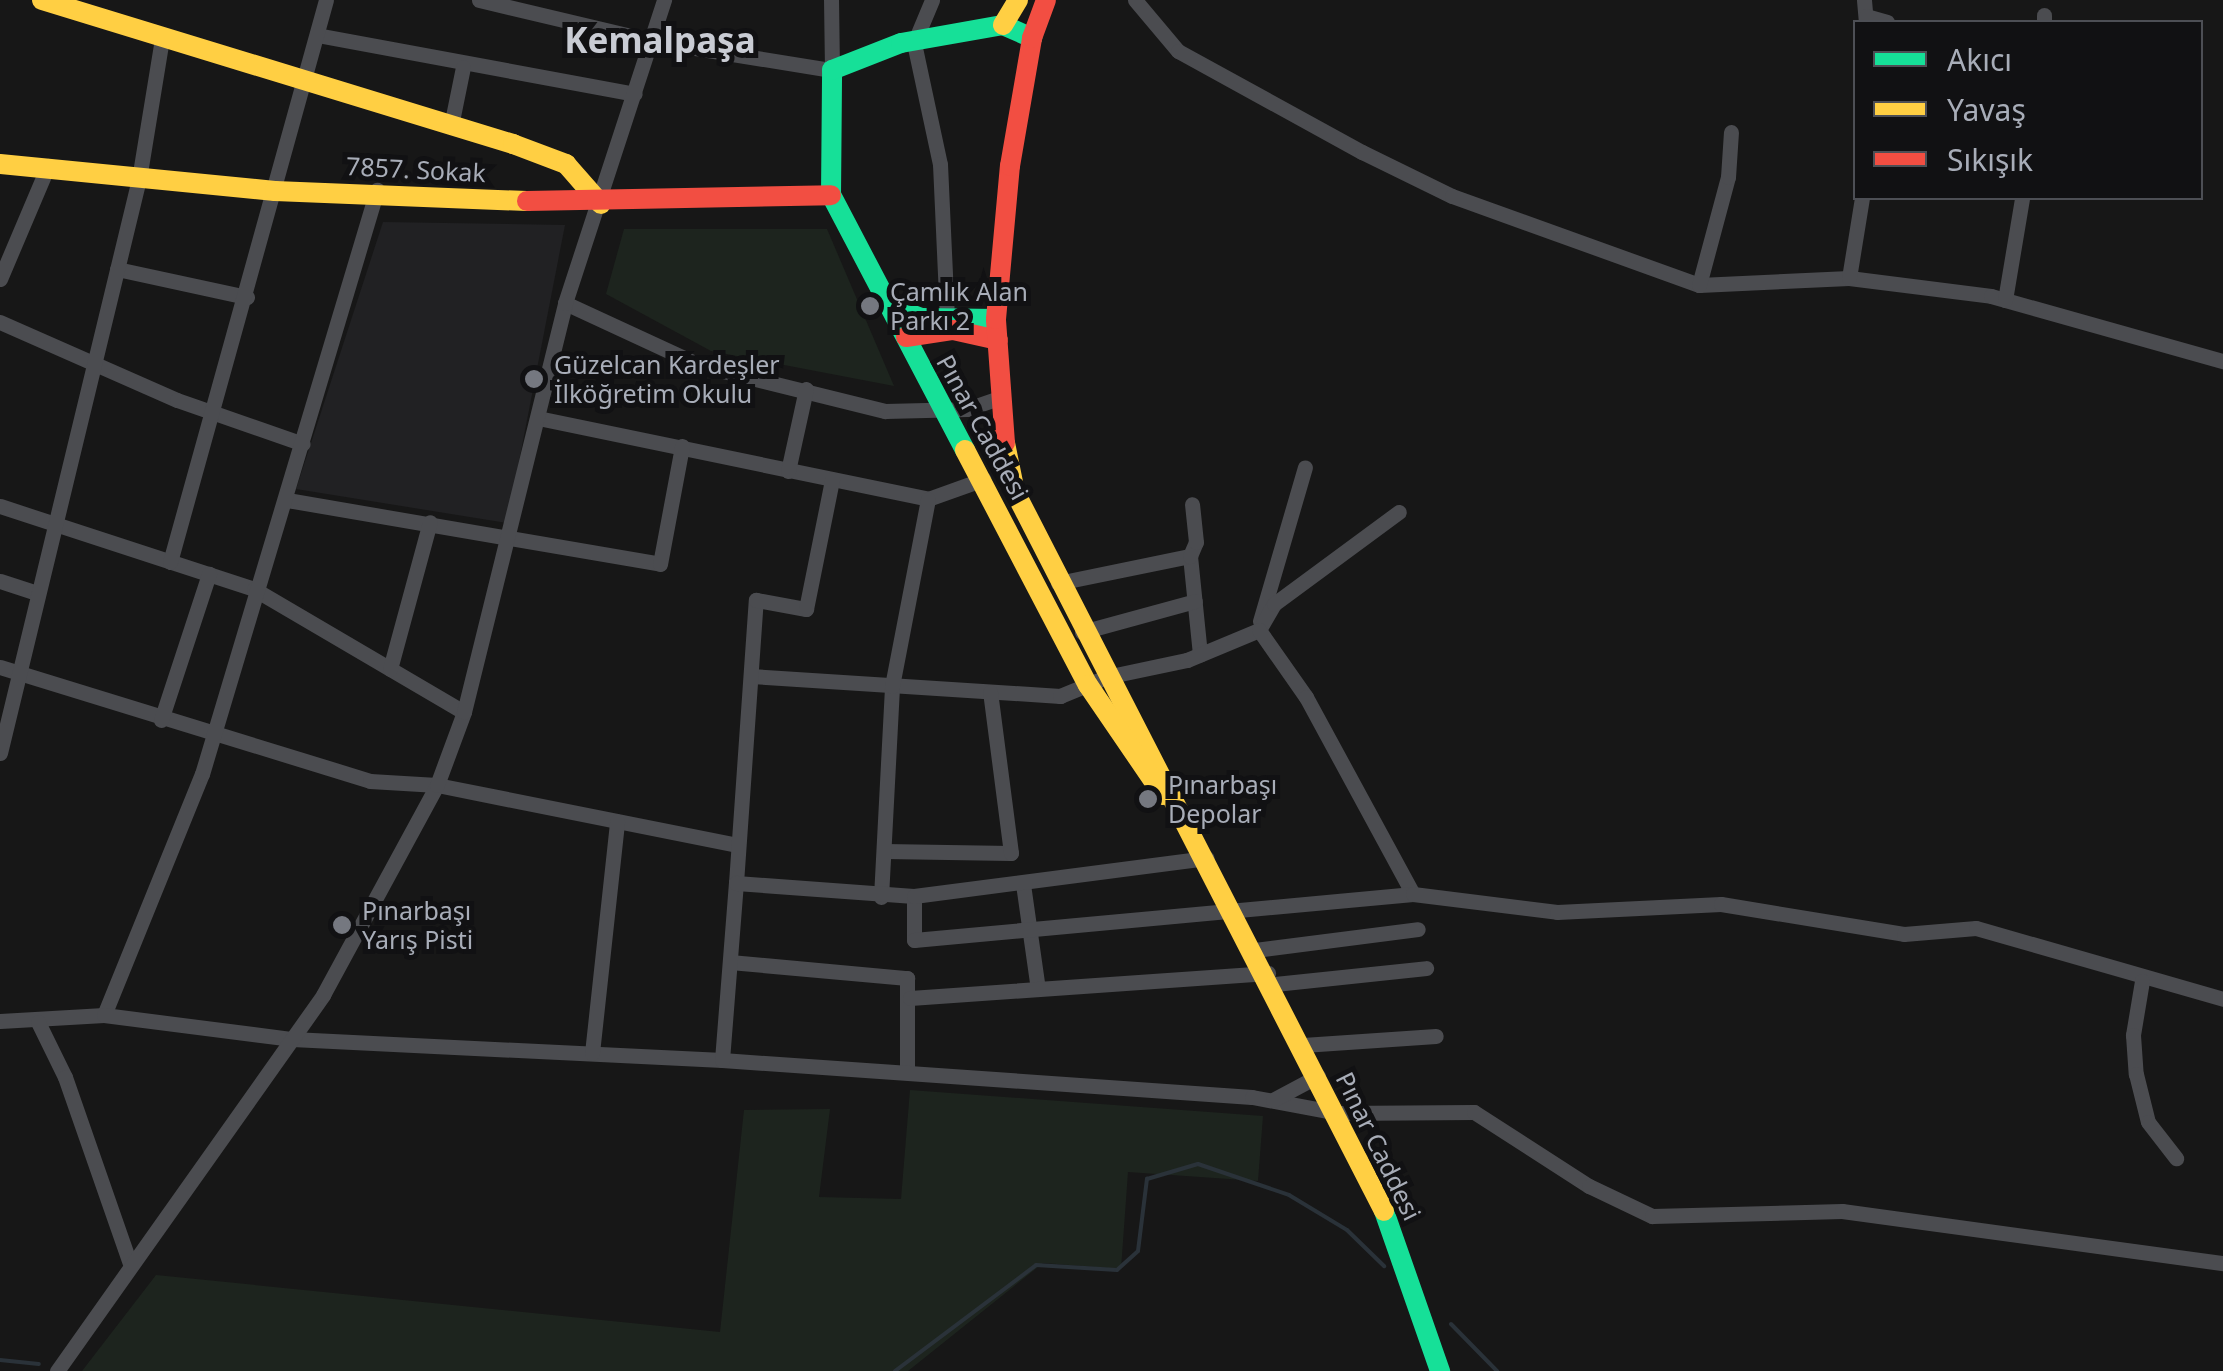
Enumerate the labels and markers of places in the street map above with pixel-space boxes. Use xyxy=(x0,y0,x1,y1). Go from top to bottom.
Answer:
place label: Çamlık Alan Parkı 2 xyxy=(890,277,1028,336)
marker: Çamlık Alan Parkı 2 xyxy=(859,295,881,317)
place label: Güzelcan Kardeşler İlköğretim Okulu xyxy=(554,350,780,409)
marker: Güzelcan Kardeşler İlköğretim Okulu xyxy=(523,368,545,390)
place label: Pınarbaşı Depolar xyxy=(1168,770,1277,829)
marker: Pınarbaşı Depolar xyxy=(1137,788,1159,810)
place label: Pınarbaşı Yarış Pisti xyxy=(362,896,473,955)
marker: Pınarbaşı Yarış Pisti xyxy=(331,914,353,936)

